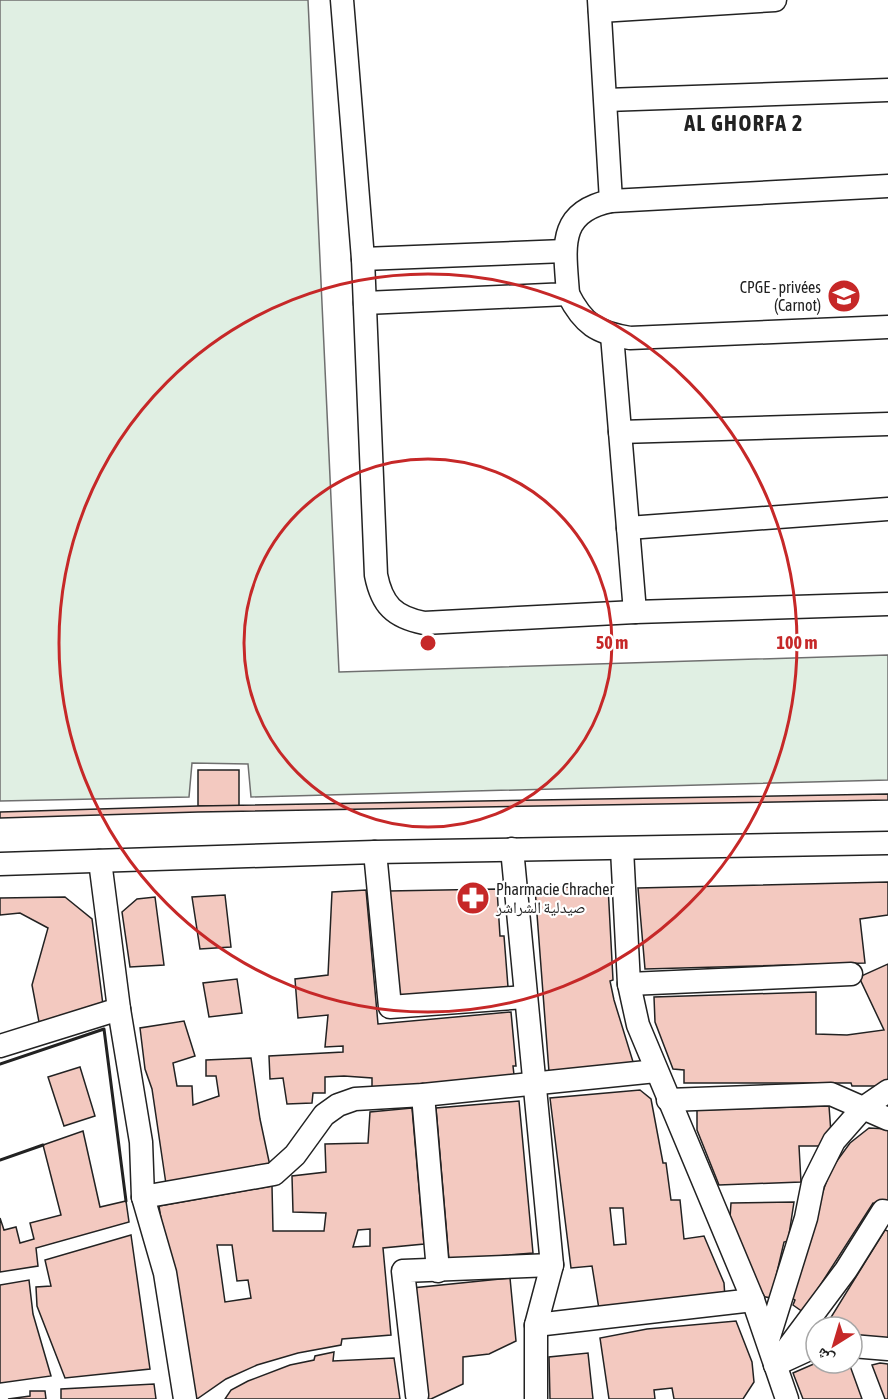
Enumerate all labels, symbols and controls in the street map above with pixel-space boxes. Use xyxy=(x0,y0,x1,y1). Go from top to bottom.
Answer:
district label: AL GHORFA 2 xyxy=(683,110,804,136)
place label: CPGE - privées (Carnot) xyxy=(740,278,821,315)
school or university icon: CPGE - privées (Carnot) xyxy=(826,278,862,314)
text: 50 m xyxy=(596,632,628,653)
text: 100 m xyxy=(777,632,817,653)
centre of rings xyxy=(418,633,438,653)
pharmacy icon: Pharmacie Chracher صيدلية الشراشر xyxy=(455,880,491,916)
place label: Pharmacie Chracher صيدلية الشراشر xyxy=(495,880,615,917)
north arrow xyxy=(804,1315,864,1375)
text: ش xyxy=(813,1344,838,1369)

